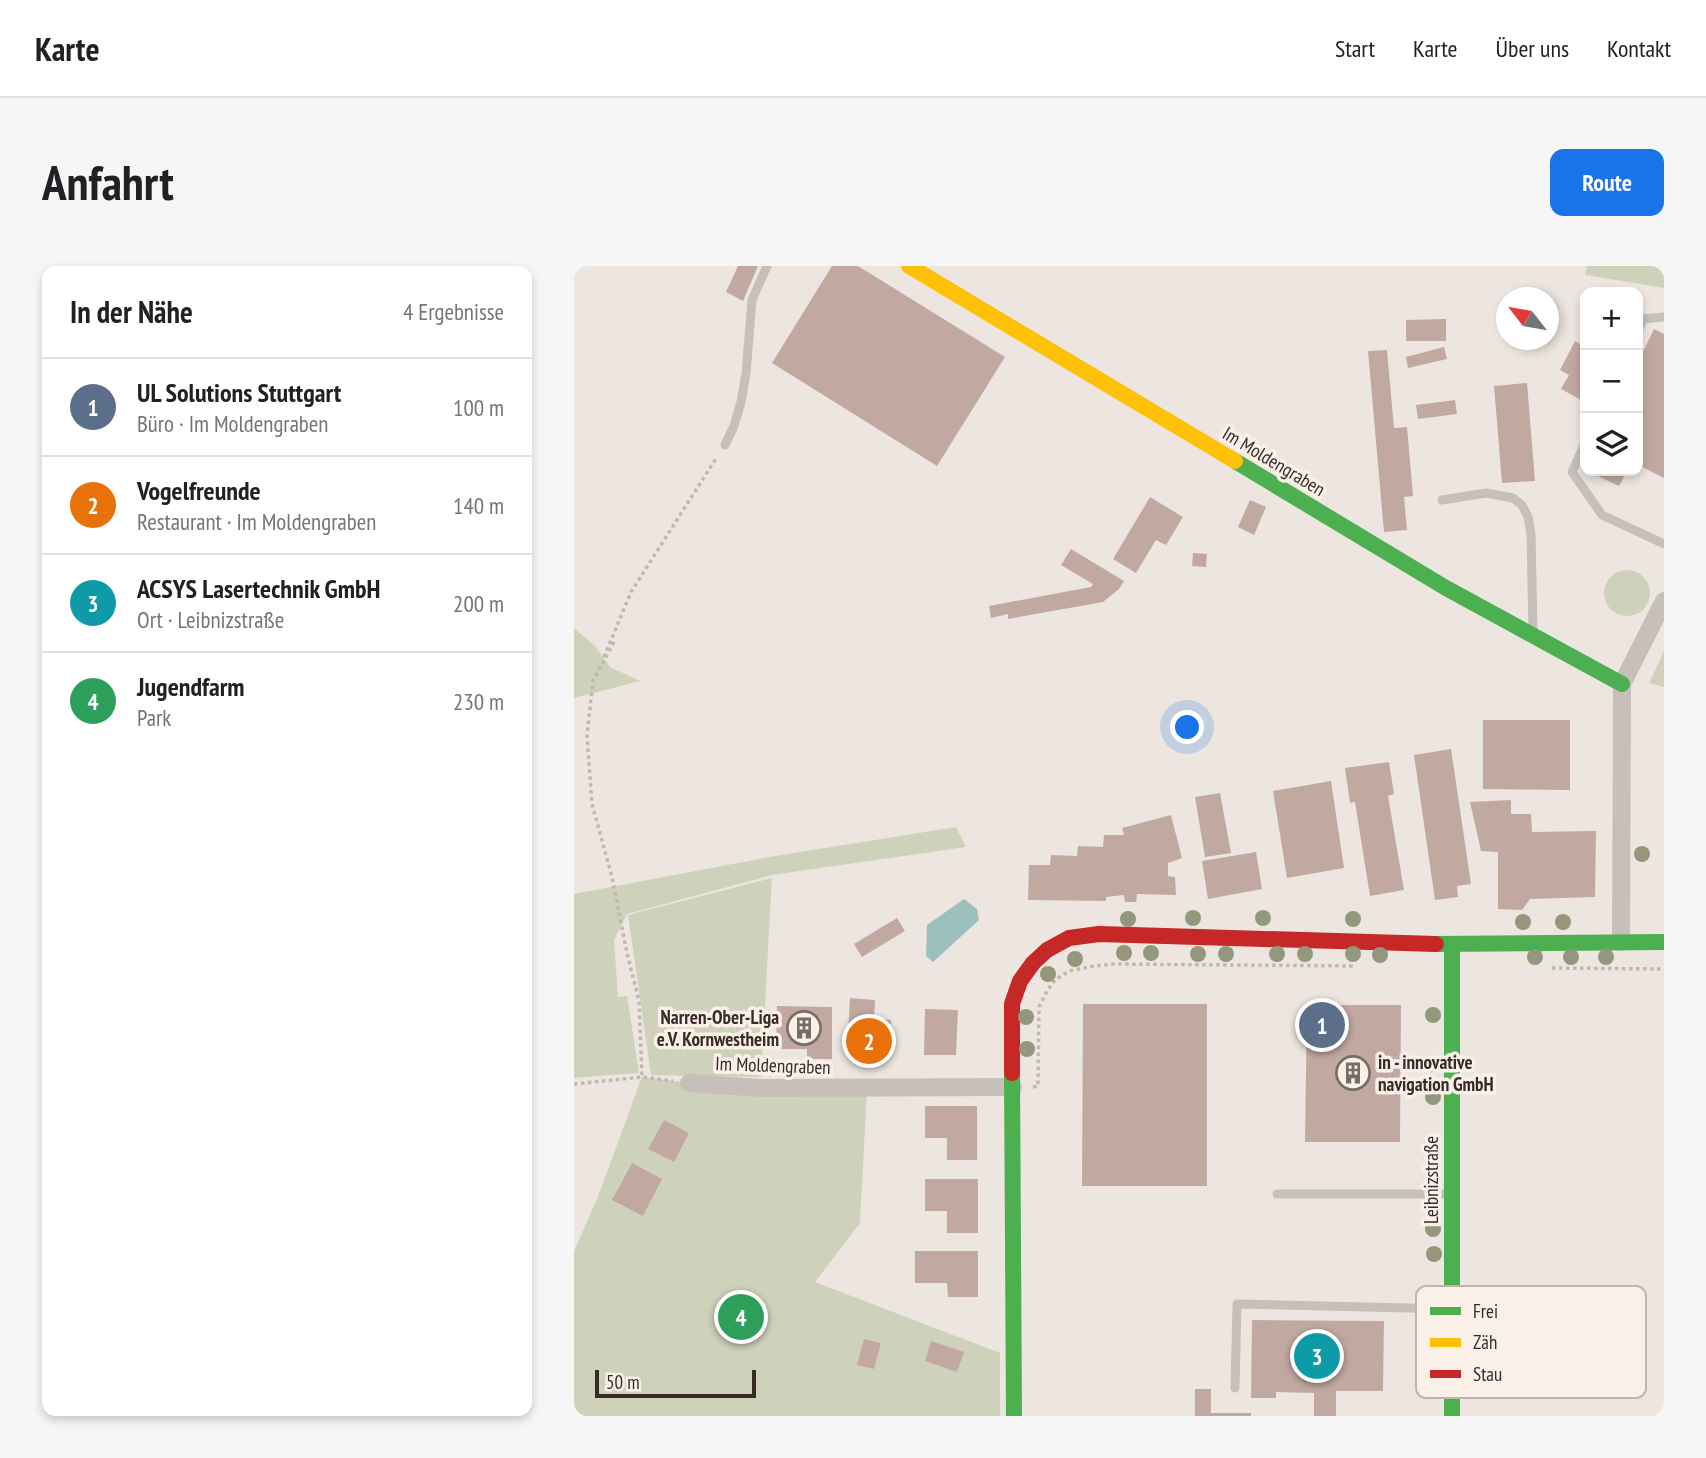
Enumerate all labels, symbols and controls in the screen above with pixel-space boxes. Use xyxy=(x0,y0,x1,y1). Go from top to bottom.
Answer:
text: Karte xyxy=(35,27,100,70)
text: Start xyxy=(1335,33,1375,64)
text: Karte xyxy=(1413,33,1458,64)
text: Über uns xyxy=(1496,33,1569,64)
text: Kontakt xyxy=(1607,33,1671,64)
button: Route xyxy=(1550,149,1664,216)
text: Anfahrt xyxy=(42,150,174,214)
north arrow xyxy=(1496,287,1559,350)
map controls xyxy=(1580,287,1643,476)
button: + xyxy=(1580,287,1643,350)
text: In der Nähe xyxy=(70,292,193,331)
text: 4 Ergebnisse xyxy=(403,297,504,326)
button: − xyxy=(1580,350,1643,413)
text: UL Solutions Stuttgart xyxy=(137,376,341,409)
text: 1 xyxy=(88,393,99,422)
text: 100 m xyxy=(453,393,504,422)
text: Büro · Im Moldengraben xyxy=(137,409,328,438)
button: layers xyxy=(1580,413,1643,476)
street label: Im Moldengraben xyxy=(1218,421,1330,501)
text: Vogelfreunde xyxy=(137,474,261,507)
text: 2 xyxy=(88,491,99,520)
text: 140 m xyxy=(453,491,504,520)
text: Restaurant · Im Moldengraben xyxy=(137,507,376,536)
text: ACSYS Lasertechnik GmbH xyxy=(137,572,380,605)
text: 3 xyxy=(88,589,99,618)
text: 200 m xyxy=(453,589,504,618)
text: Ort · Leibnizstraße xyxy=(137,605,284,634)
text: Jugendfarm xyxy=(137,670,245,703)
text: 4 xyxy=(88,687,99,716)
text: 230 m xyxy=(453,687,504,716)
text: Park xyxy=(137,703,171,732)
your location xyxy=(1170,710,1204,744)
pin: 1 xyxy=(1299,999,1345,1051)
place label: Narren-Ober-Liga e.V. Kornwestheim xyxy=(657,1005,779,1051)
building icon: Narren-Ober-Liga e.V. Kornwestheim xyxy=(785,1009,823,1047)
pin: 2 xyxy=(846,1015,892,1067)
place label: in - innovative navigation GmbH xyxy=(1378,1050,1494,1096)
street label: Im Moldengraben xyxy=(715,1051,831,1079)
building icon: in - innovative navigation GmbH xyxy=(1334,1054,1372,1092)
street label: Leibnizstraße xyxy=(1419,1136,1443,1224)
legend xyxy=(1416,1286,1646,1398)
pin: 4 xyxy=(718,1291,764,1343)
text: Frei xyxy=(1473,1299,1498,1323)
pin: 3 xyxy=(1294,1330,1340,1382)
text: Zäh xyxy=(1473,1330,1497,1354)
text: Stau xyxy=(1473,1362,1502,1386)
scale bar xyxy=(595,1367,756,1399)
text: 50 m xyxy=(606,1370,640,1394)

